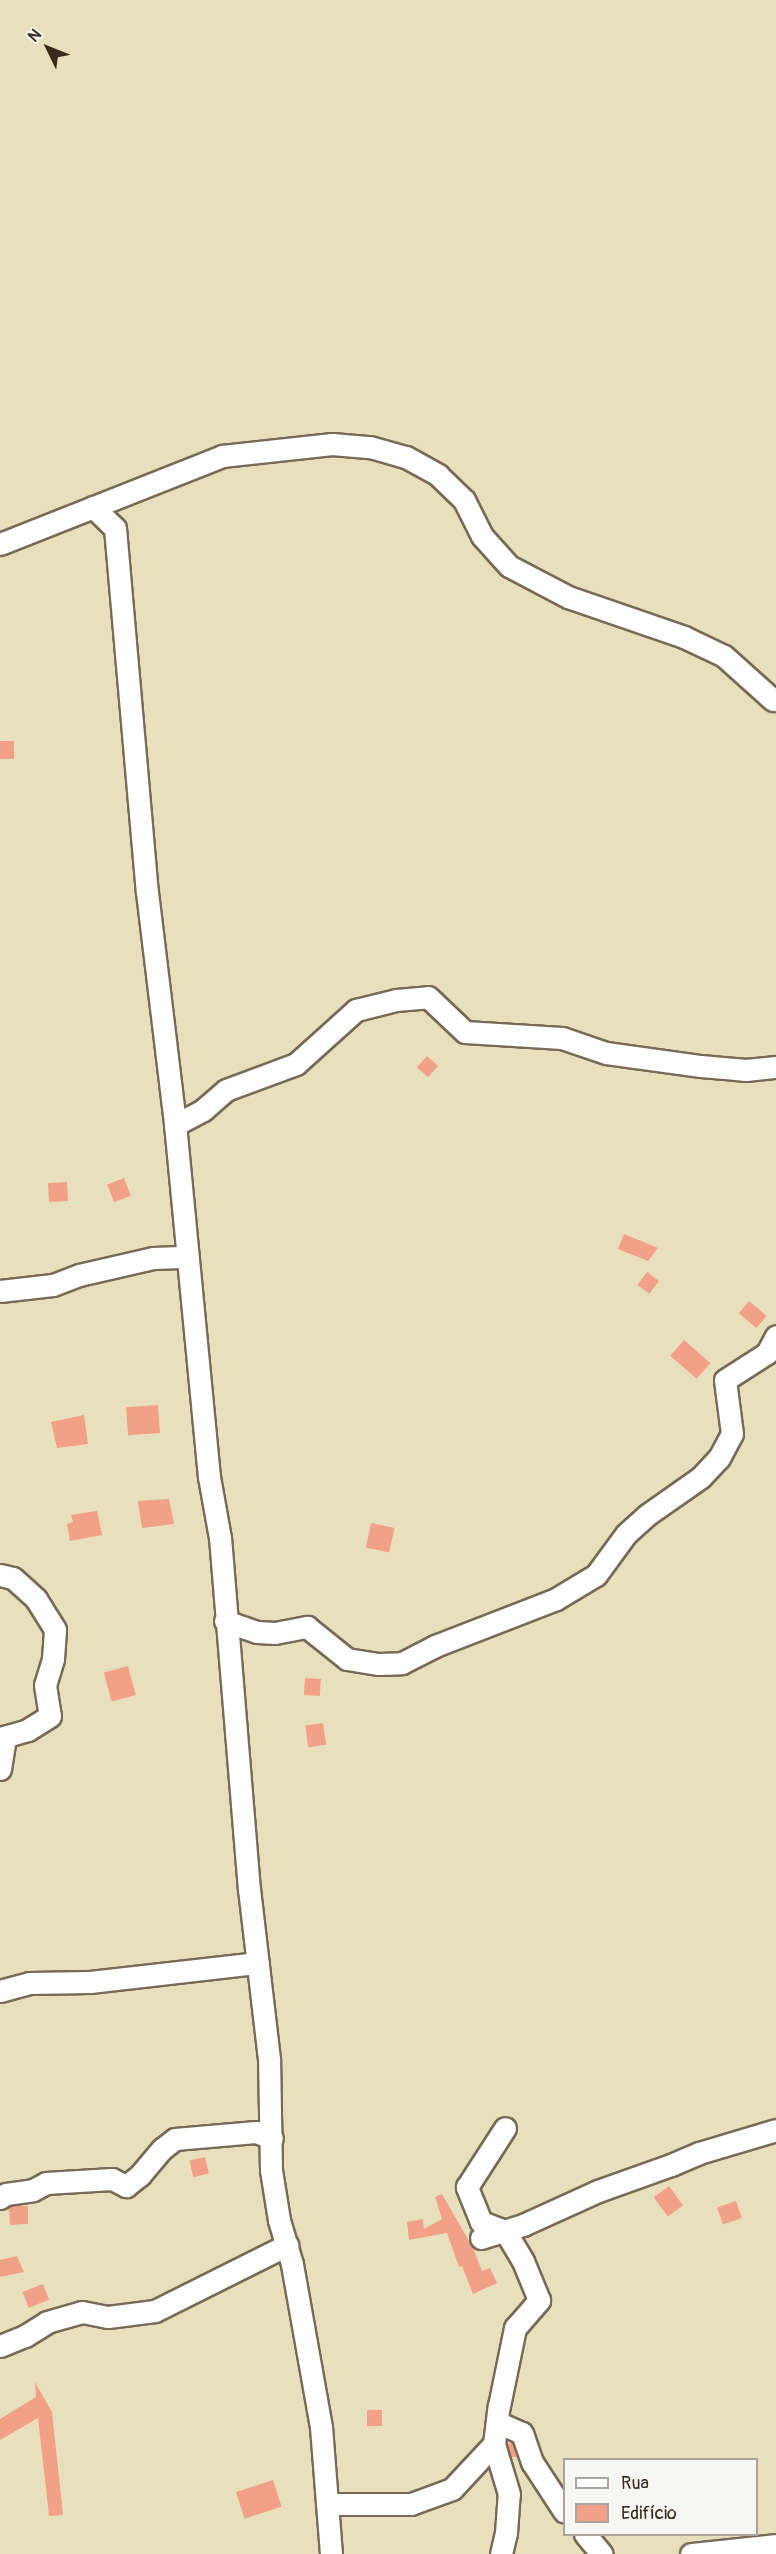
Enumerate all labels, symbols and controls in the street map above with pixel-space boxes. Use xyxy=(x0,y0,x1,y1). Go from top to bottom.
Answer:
north arrow xyxy=(18,18,78,78)
text: N xyxy=(24,25,46,47)
legend xyxy=(563,2458,758,2536)
text: Rua xyxy=(621,2472,649,2495)
text: Edifício xyxy=(621,2502,677,2525)

